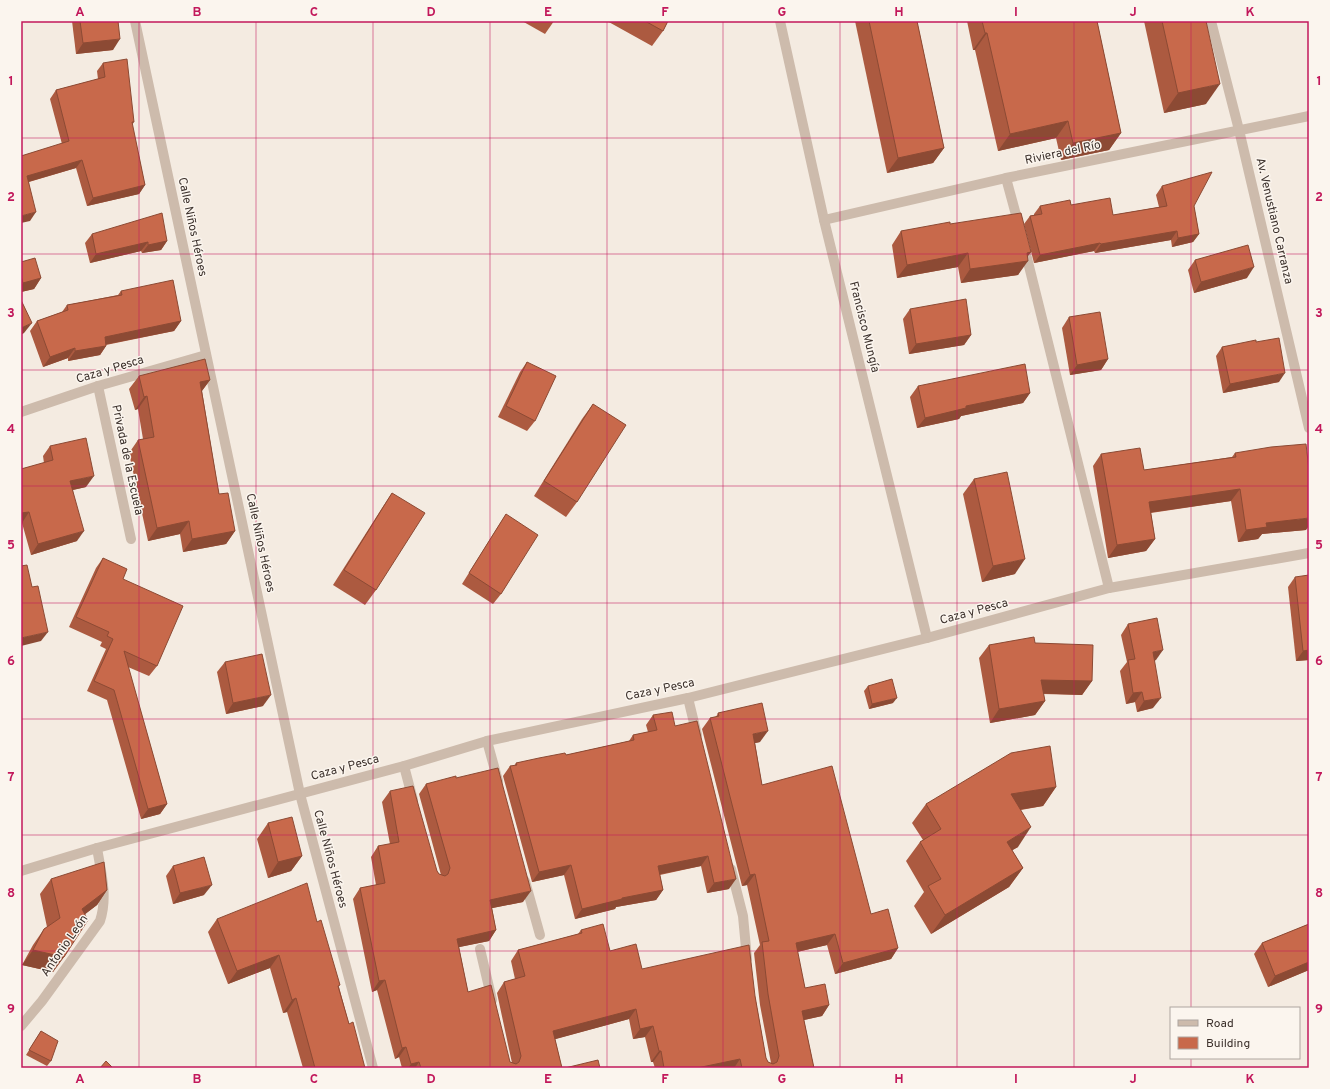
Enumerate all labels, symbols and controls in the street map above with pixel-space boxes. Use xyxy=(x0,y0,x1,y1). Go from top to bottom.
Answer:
text: A xyxy=(75,5,85,21)
text: B xyxy=(193,5,202,21)
text: C xyxy=(310,5,318,21)
text: D xyxy=(426,5,436,21)
text: E xyxy=(544,5,552,21)
text: F xyxy=(661,5,669,21)
text: G xyxy=(778,5,787,21)
text: H xyxy=(894,5,904,21)
text: I xyxy=(1014,5,1018,21)
text: J xyxy=(1129,5,1137,21)
text: K xyxy=(1245,5,1255,21)
text: 1 xyxy=(8,74,14,90)
text: 1 xyxy=(1316,74,1322,90)
street label: Riviera del Río xyxy=(1024,137,1103,169)
street label: Av. Venustiano Carranza xyxy=(1252,156,1296,286)
street label: Calle Niños Héroes xyxy=(174,176,210,278)
text: 2 xyxy=(7,190,15,206)
text: 2 xyxy=(1315,190,1323,206)
street label: Francisco Mungía xyxy=(845,280,883,374)
text: 3 xyxy=(7,306,15,322)
text: 3 xyxy=(1315,306,1323,322)
street label: Caza y Pesca xyxy=(74,352,146,388)
street label: Privada de la Escuela xyxy=(107,403,147,517)
text: 4 xyxy=(7,422,15,438)
text: 4 xyxy=(1315,422,1323,438)
street label: Calle Niños Héroes xyxy=(242,492,278,594)
text: 5 xyxy=(7,538,15,554)
text: 5 xyxy=(1315,538,1323,554)
street label: Caza y Pesca xyxy=(938,595,1010,629)
text: 6 xyxy=(7,654,15,670)
text: 6 xyxy=(1315,654,1323,670)
street label: Caza y Pesca xyxy=(624,675,696,705)
street label: Caza y Pesca xyxy=(309,751,381,785)
text: 7 xyxy=(8,770,15,786)
text: 7 xyxy=(1316,770,1323,786)
street label: Calle Niños Héroes xyxy=(309,808,351,910)
text: 8 xyxy=(7,886,15,902)
text: 8 xyxy=(1315,886,1323,902)
street label: Antonio León xyxy=(38,912,92,980)
text: 9 xyxy=(7,1002,15,1018)
text: 9 xyxy=(1315,1002,1323,1018)
legend xyxy=(1170,1007,1300,1059)
text: Road xyxy=(1206,1016,1234,1032)
text: Building xyxy=(1206,1036,1250,1052)
text: A xyxy=(75,1072,85,1088)
text: B xyxy=(193,1072,202,1088)
text: C xyxy=(310,1072,318,1088)
text: D xyxy=(426,1072,436,1088)
text: E xyxy=(544,1072,552,1088)
text: F xyxy=(661,1072,669,1088)
text: G xyxy=(778,1072,787,1088)
text: H xyxy=(894,1072,904,1088)
text: I xyxy=(1014,1072,1018,1088)
text: J xyxy=(1129,1072,1137,1088)
text: K xyxy=(1245,1072,1255,1088)

